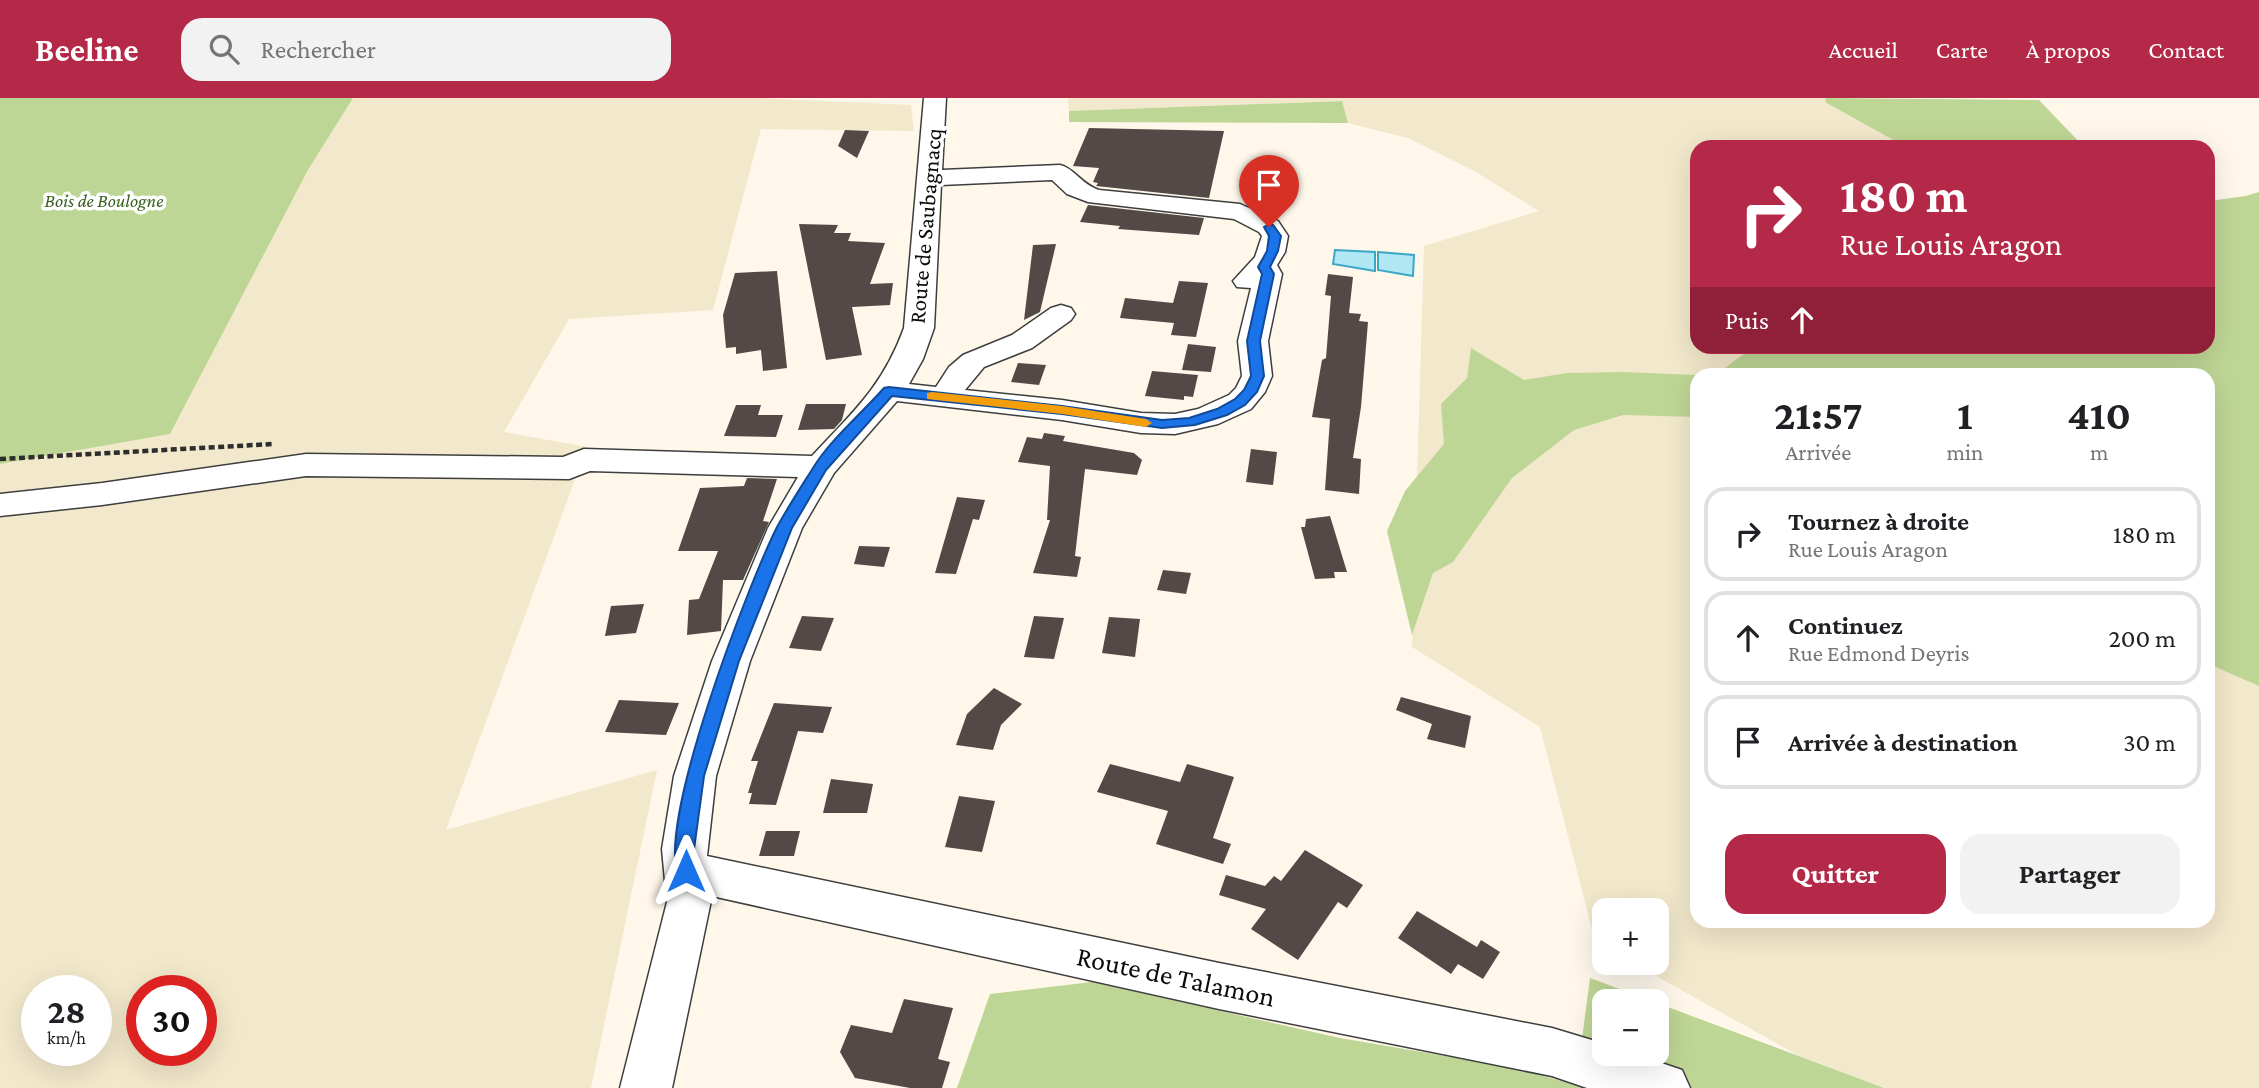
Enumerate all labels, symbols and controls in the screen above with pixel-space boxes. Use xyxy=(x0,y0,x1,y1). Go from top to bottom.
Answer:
search box xyxy=(181,18,671,81)
icon: search xyxy=(205,30,243,68)
text: Beeline xyxy=(35,31,139,68)
text: Rechercher xyxy=(261,35,376,64)
text: Accueil xyxy=(1828,36,1898,63)
text: Carte xyxy=(1936,36,1988,63)
text: À propos xyxy=(2026,36,2110,63)
text: Contact xyxy=(2148,36,2224,63)
street label: Route de Saubagnacq xyxy=(904,127,947,325)
pin xyxy=(1239,155,1299,227)
icon: arrive xyxy=(1250,166,1288,204)
icon: right xyxy=(1725,168,1816,259)
text: 180 m xyxy=(1840,168,1968,223)
park label: Bois de Boulogne xyxy=(45,190,163,211)
text: Rue Louis Aragon xyxy=(1840,226,2062,262)
icon: ahead xyxy=(1783,301,1821,339)
text: Puis xyxy=(1725,306,1769,335)
text: 21:57 xyxy=(1774,391,1863,438)
text: 1 xyxy=(1957,391,1973,438)
text: 410 xyxy=(2067,391,2131,438)
text: Arrivée xyxy=(1785,439,1851,465)
text: min xyxy=(1946,439,1983,465)
text: m xyxy=(2090,439,2108,465)
text: Tournez à droite xyxy=(1788,507,1969,536)
icon: right xyxy=(1729,515,1767,553)
text: 180 m xyxy=(2113,520,2176,549)
text: Rue Louis Aragon xyxy=(1788,536,1948,562)
text: Continuez xyxy=(1788,611,1903,640)
icon: ahead xyxy=(1729,619,1767,657)
text: 200 m xyxy=(2108,624,2176,653)
text: Rue Edmond Deyris xyxy=(1788,640,1970,666)
icon: arrive xyxy=(1729,723,1767,761)
text: Arrivée à destination xyxy=(1788,728,2018,757)
text: 30 m xyxy=(2123,728,2176,757)
position arrow xyxy=(649,834,723,908)
button: Quitter xyxy=(1725,834,1946,914)
button: Partager xyxy=(1960,834,2180,914)
map controls xyxy=(1592,898,1669,1066)
button: + xyxy=(1592,898,1669,975)
street label: Route de Talamon xyxy=(1074,940,1278,1013)
speed limit sign: 30 xyxy=(126,975,217,1066)
button: − xyxy=(1592,989,1669,1066)
text: 28 xyxy=(47,992,86,1031)
text: km/h xyxy=(47,1028,86,1048)

